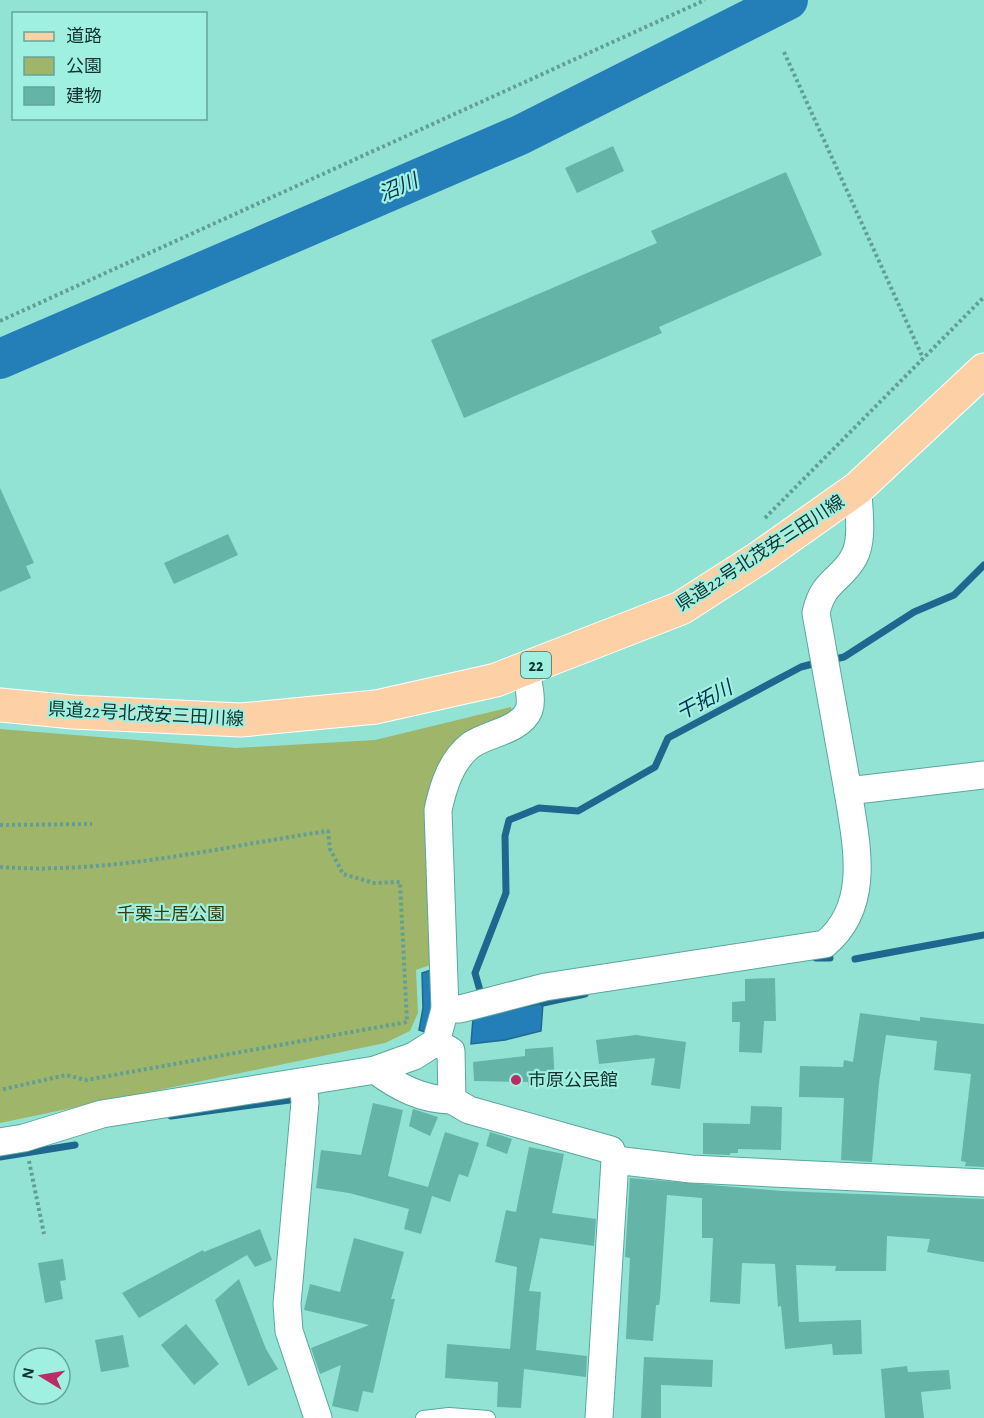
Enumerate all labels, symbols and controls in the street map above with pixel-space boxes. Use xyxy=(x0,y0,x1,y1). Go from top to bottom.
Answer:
legend xyxy=(12,12,207,120)
text: 道路 xyxy=(66,26,102,46)
text: 公園 xyxy=(66,57,102,76)
text: 建物 xyxy=(66,86,102,106)
water label: 沼川 xyxy=(376,169,423,205)
street label: 県道22号北茂安三田川線 xyxy=(672,491,848,615)
road number: 22 xyxy=(521,652,551,678)
water label: 干拓川 xyxy=(673,676,737,724)
street label: 県道22号北茂安三田川線 xyxy=(47,699,245,729)
park label: 千栗土居公園 xyxy=(117,905,225,924)
place label: 市原公民館 xyxy=(528,1071,618,1090)
marker: 市原公民館 xyxy=(509,1073,523,1087)
north arrow xyxy=(12,1346,72,1406)
text: N xyxy=(19,1366,37,1380)

